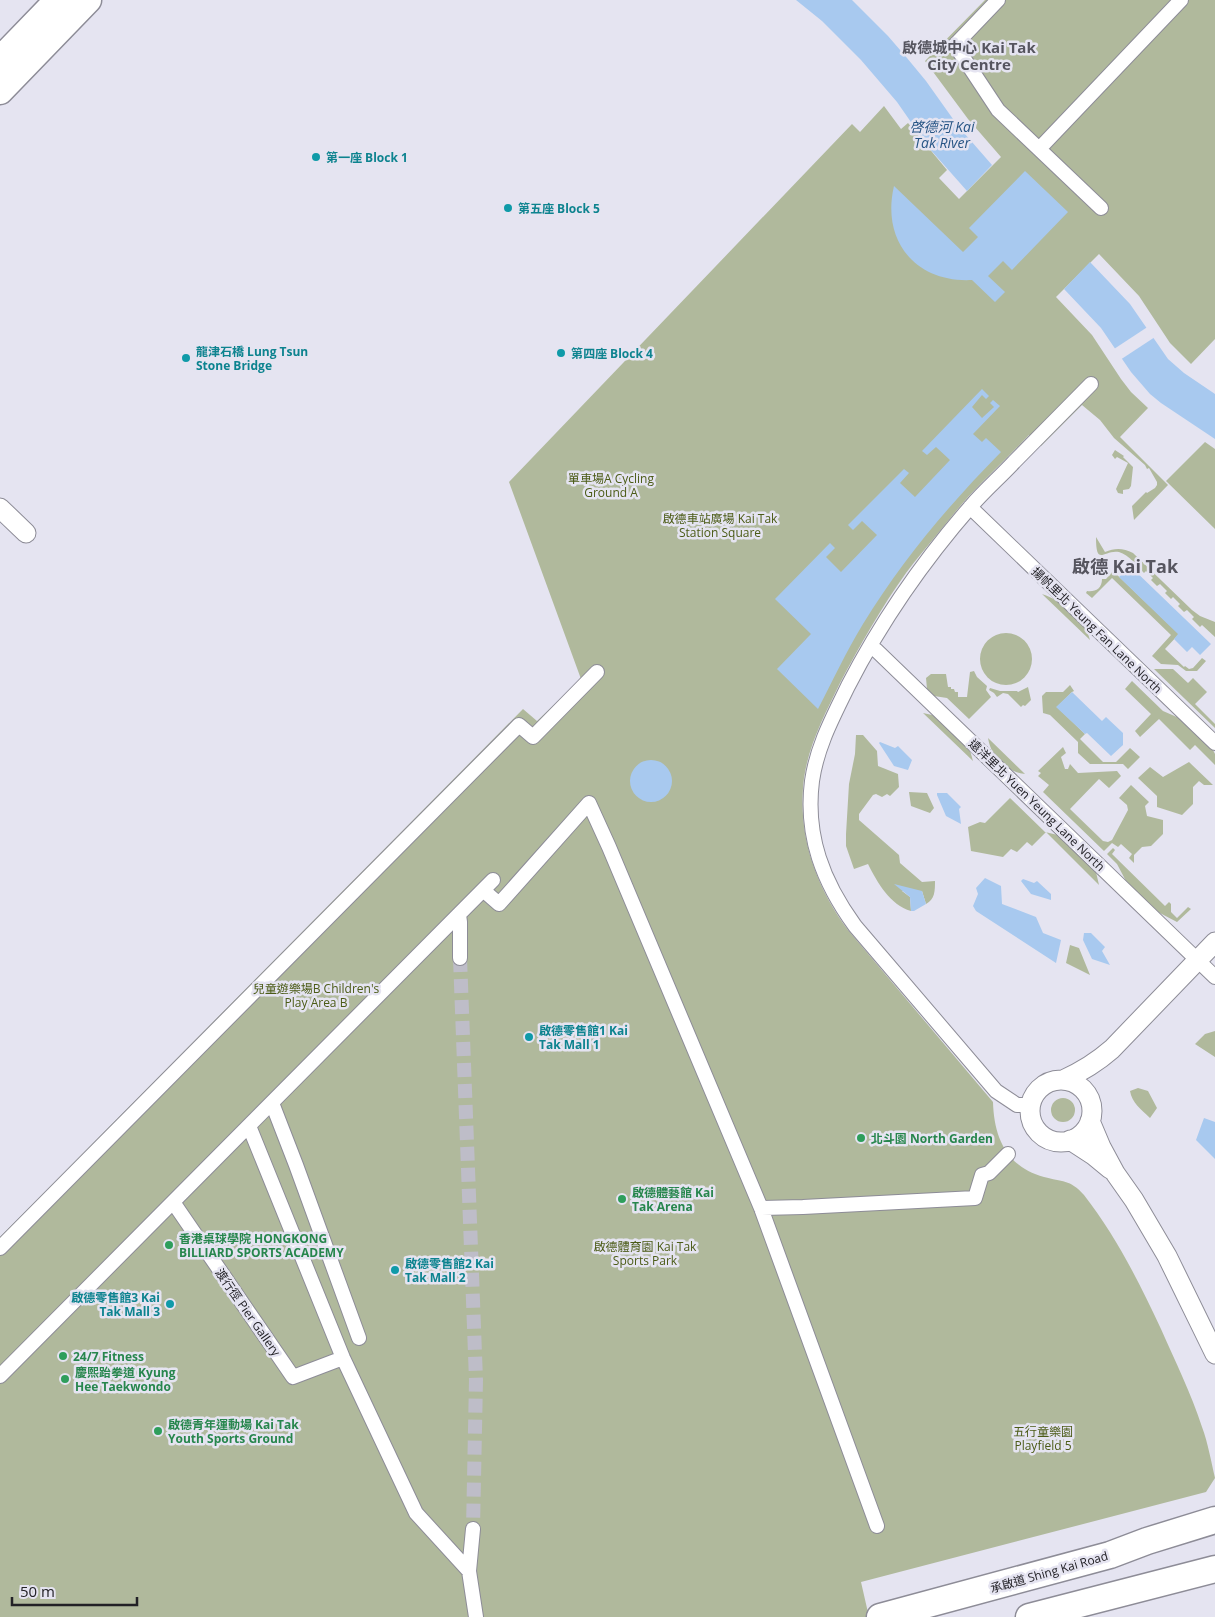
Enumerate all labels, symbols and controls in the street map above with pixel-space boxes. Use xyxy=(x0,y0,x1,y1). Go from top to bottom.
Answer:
district label: 啟德城中心 Kai Tak City Centre xyxy=(902,37,1036,74)
water label: 啓德河 Kai Tak River xyxy=(910,117,975,152)
place label: 第一座 Block 1 xyxy=(326,149,408,166)
marker: 第一座 Block 1 xyxy=(310,151,322,163)
place label: 第五座 Block 5 xyxy=(518,200,600,217)
marker: 第五座 Block 5 xyxy=(502,202,514,214)
place label: 龍津石橋 Lung Tsun Stone Bridge xyxy=(196,343,308,374)
place label: 第四座 Block 4 xyxy=(571,345,653,362)
marker: 第四座 Block 4 xyxy=(555,347,567,359)
marker: 龍津石橋 Lung Tsun Stone Bridge xyxy=(180,352,192,364)
park label: 單車場A Cycling Ground A xyxy=(568,470,654,501)
park label: 啟德車站廣場 Kai Tak Station Square xyxy=(663,510,778,541)
district label: 啟德 Kai Tak xyxy=(1072,554,1179,578)
street label: 揚帆里北 Yeung Fan Lane North xyxy=(1028,563,1166,697)
street label: 遠洋里北 Yuen Yeung Lane North xyxy=(965,735,1109,875)
park label: 兒童遊樂場B Children's Play Area B xyxy=(253,980,380,1011)
place label: 啟德零售館1 Kai Tak Mall 1 xyxy=(539,1022,628,1053)
marker: 啟德零售館1 Kai Tak Mall 1 xyxy=(523,1031,535,1043)
place label: 北斗園 North Garden xyxy=(871,1130,993,1147)
marker: 北斗園 North Garden xyxy=(855,1132,867,1144)
place label: 啟德體藝館 Kai Tak Arena xyxy=(632,1184,714,1215)
marker: 啟德體藝館 Kai Tak Arena xyxy=(616,1193,628,1205)
place label: 香港桌球學院 HONGKONG BILLIARD SPORTS ACADEMY xyxy=(179,1230,344,1261)
park label: 啟德體育園 Kai Tak Sports Park xyxy=(594,1238,697,1269)
marker: 香港桌球學院 HONGKONG BILLIARD SPORTS ACADEMY xyxy=(163,1239,175,1251)
place label: 啟德零售館2 Kai Tak Mall 2 xyxy=(405,1255,494,1286)
marker: 啟德零售館2 Kai Tak Mall 2 xyxy=(389,1264,401,1276)
street label: 渡行徑 Pier Gallery xyxy=(211,1265,285,1360)
place label: 啟德零售館3 Kai Tak Mall 3 xyxy=(71,1289,160,1320)
marker: 啟德零售館3 Kai Tak Mall 3 xyxy=(164,1298,176,1310)
place label: 24/7 Fitness xyxy=(73,1348,144,1365)
marker: 24/7 Fitness xyxy=(57,1350,69,1362)
place label: 慶熙跆拳道 Kyung Hee Taekwondo xyxy=(75,1364,176,1395)
marker: 慶熙跆拳道 Kyung Hee Taekwondo xyxy=(59,1373,71,1385)
place label: 啟德青年運動場 Kai Tak Youth Sports Ground xyxy=(168,1416,299,1447)
park label: 五行童樂園 Playfield 5 xyxy=(1013,1423,1073,1454)
marker: 啟德青年運動場 Kai Tak Youth Sports Ground xyxy=(152,1425,164,1437)
street label: 承啟道 Shing Kai Road xyxy=(988,1547,1110,1597)
scale bar xyxy=(12,1574,138,1606)
text: 50 m xyxy=(20,1581,55,1601)

